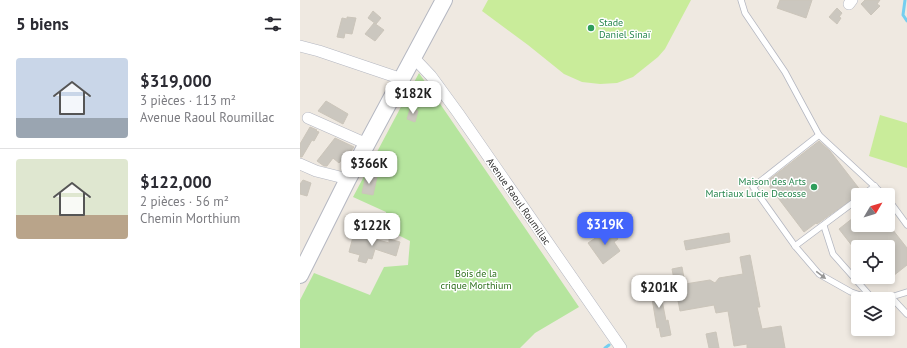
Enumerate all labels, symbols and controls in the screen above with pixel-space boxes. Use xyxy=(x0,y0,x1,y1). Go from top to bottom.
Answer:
text: 5 biens xyxy=(16,13,69,35)
icon: filters xyxy=(262,13,284,35)
place label: Stade Daniel Sinaï xyxy=(599,16,651,41)
marker: Stade Daniel Sinaï xyxy=(586,23,596,33)
text: $319,000 xyxy=(140,70,212,92)
icon: home xyxy=(48,74,96,122)
pin: $182K xyxy=(385,81,441,115)
text: $182K xyxy=(394,85,432,102)
text: 3 pièces · 113 m² xyxy=(140,92,236,109)
text: Avenue Raoul Roumillac xyxy=(140,109,274,126)
pin: $366K xyxy=(341,151,397,185)
text: $366K xyxy=(350,155,388,172)
street label: Avenue Raoul Roumillac xyxy=(484,155,554,248)
text: $122,000 xyxy=(140,171,212,193)
icon: home xyxy=(48,175,96,223)
place label: Maison des Arts Martiaux Lucie Decosse xyxy=(706,175,806,200)
marker: Maison des Arts Martiaux Lucie Decosse xyxy=(809,182,819,192)
north arrow xyxy=(851,188,895,232)
map controls xyxy=(851,188,895,336)
text: 2 pièces · 56 m² xyxy=(140,193,229,210)
text: Chemin Morthium xyxy=(140,210,240,227)
pin: $319K xyxy=(577,212,633,246)
pin: $122K xyxy=(344,213,400,247)
text: $319K xyxy=(586,216,624,233)
text: $122K xyxy=(353,217,391,234)
button: locate xyxy=(851,240,895,284)
park label: Bois de la crique Morthium xyxy=(440,267,512,292)
one-way arrow xyxy=(816,271,827,279)
pin: $201K xyxy=(631,275,687,309)
text: $201K xyxy=(640,279,678,296)
button: layers xyxy=(851,292,895,336)

